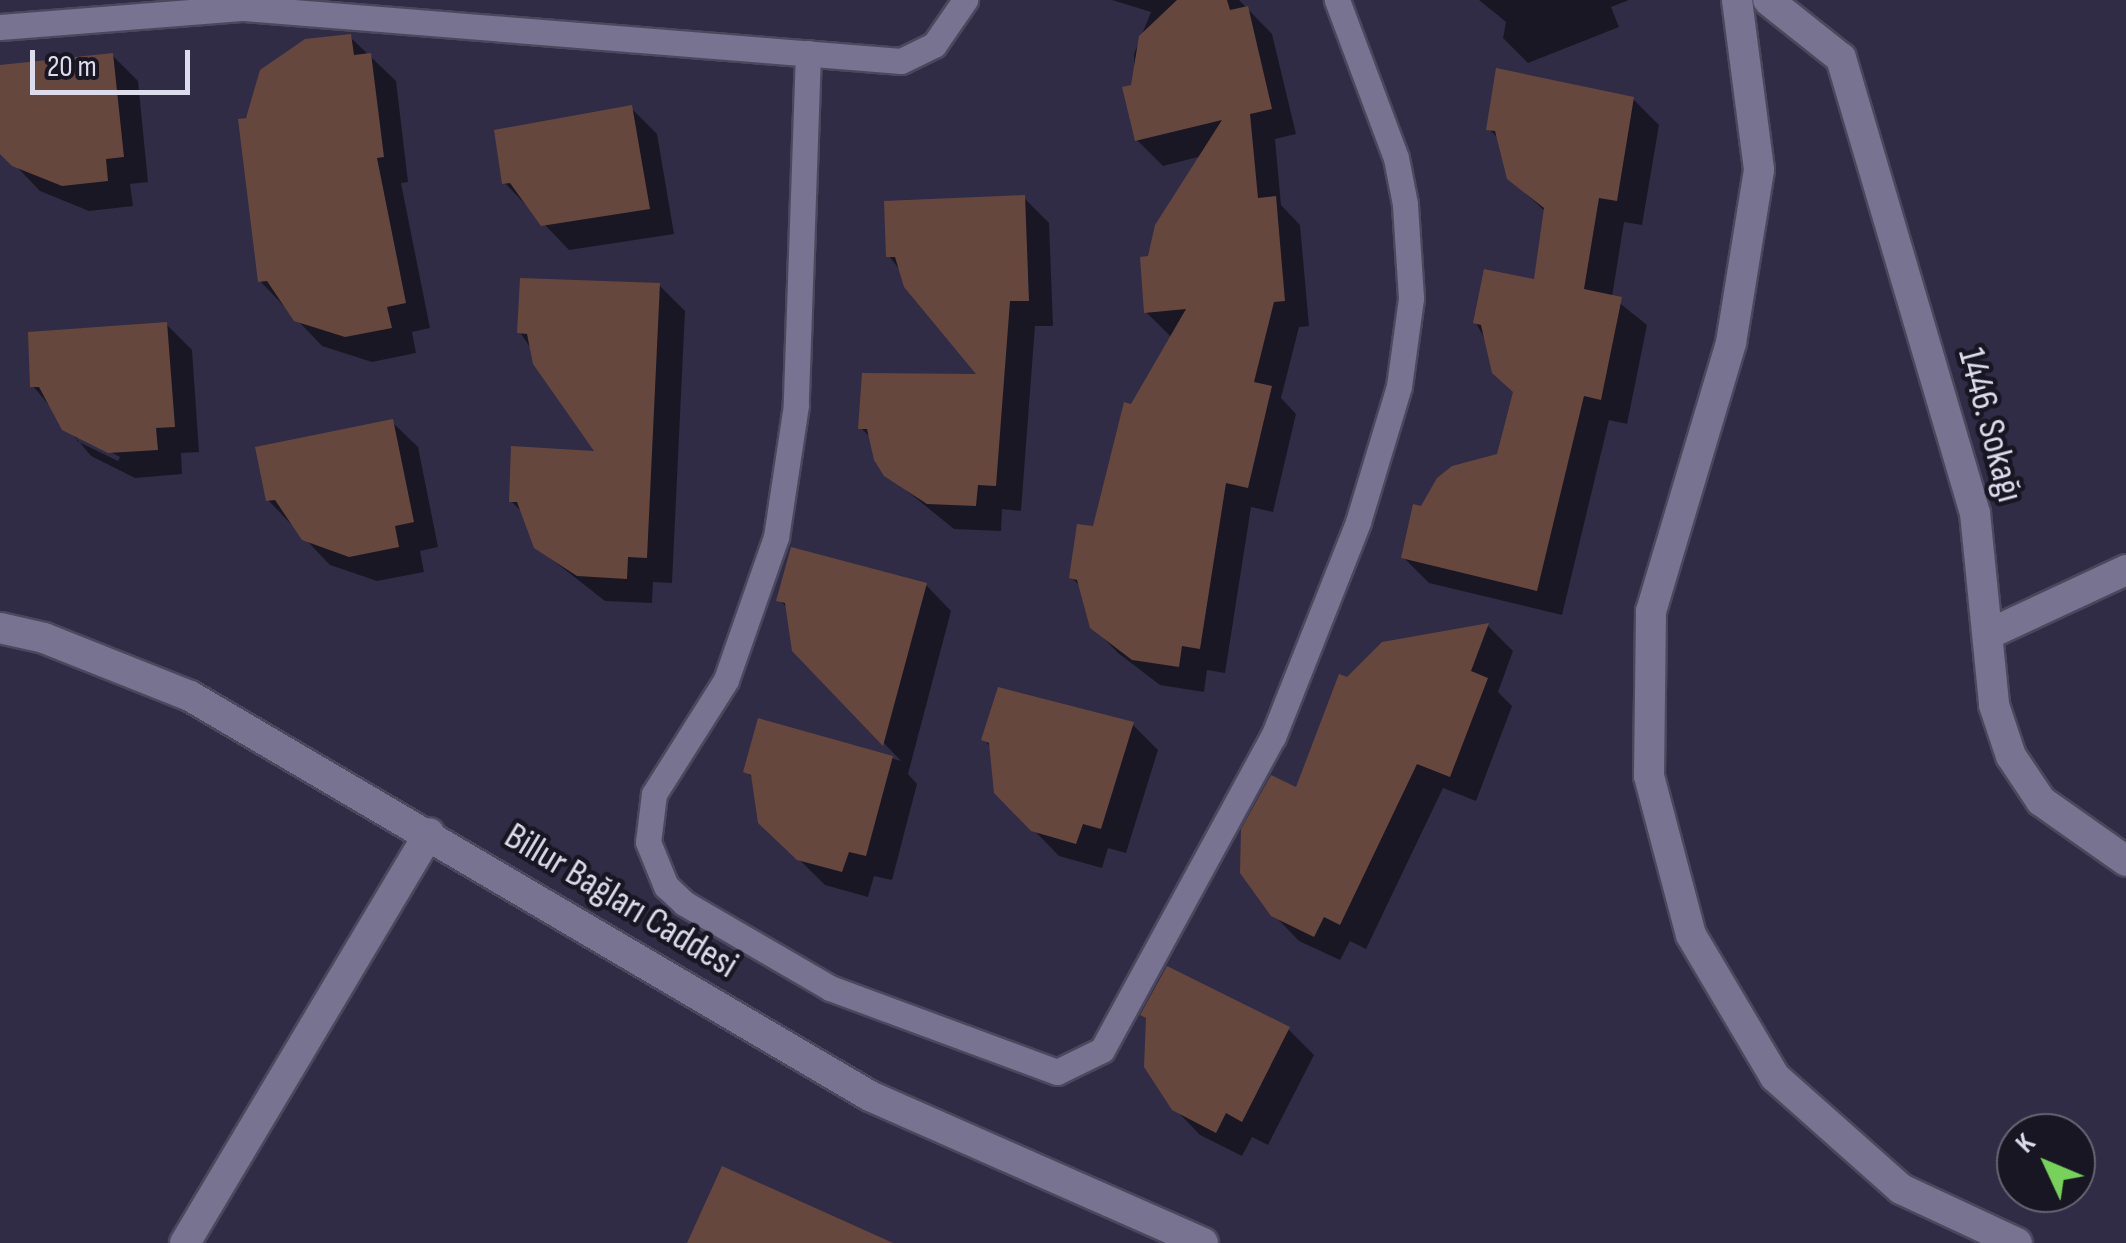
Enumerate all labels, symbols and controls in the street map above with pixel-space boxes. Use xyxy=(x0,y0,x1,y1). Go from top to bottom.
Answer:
scale bar xyxy=(35,30,195,92)
text: 20 m xyxy=(47,49,97,85)
street label: 1446. Sokağı xyxy=(1948,343,2032,507)
street label: Billur Bağları Caddesi xyxy=(496,814,746,988)
north arrow xyxy=(1996,1113,2096,1213)
text: K xyxy=(2009,1127,2042,1160)

